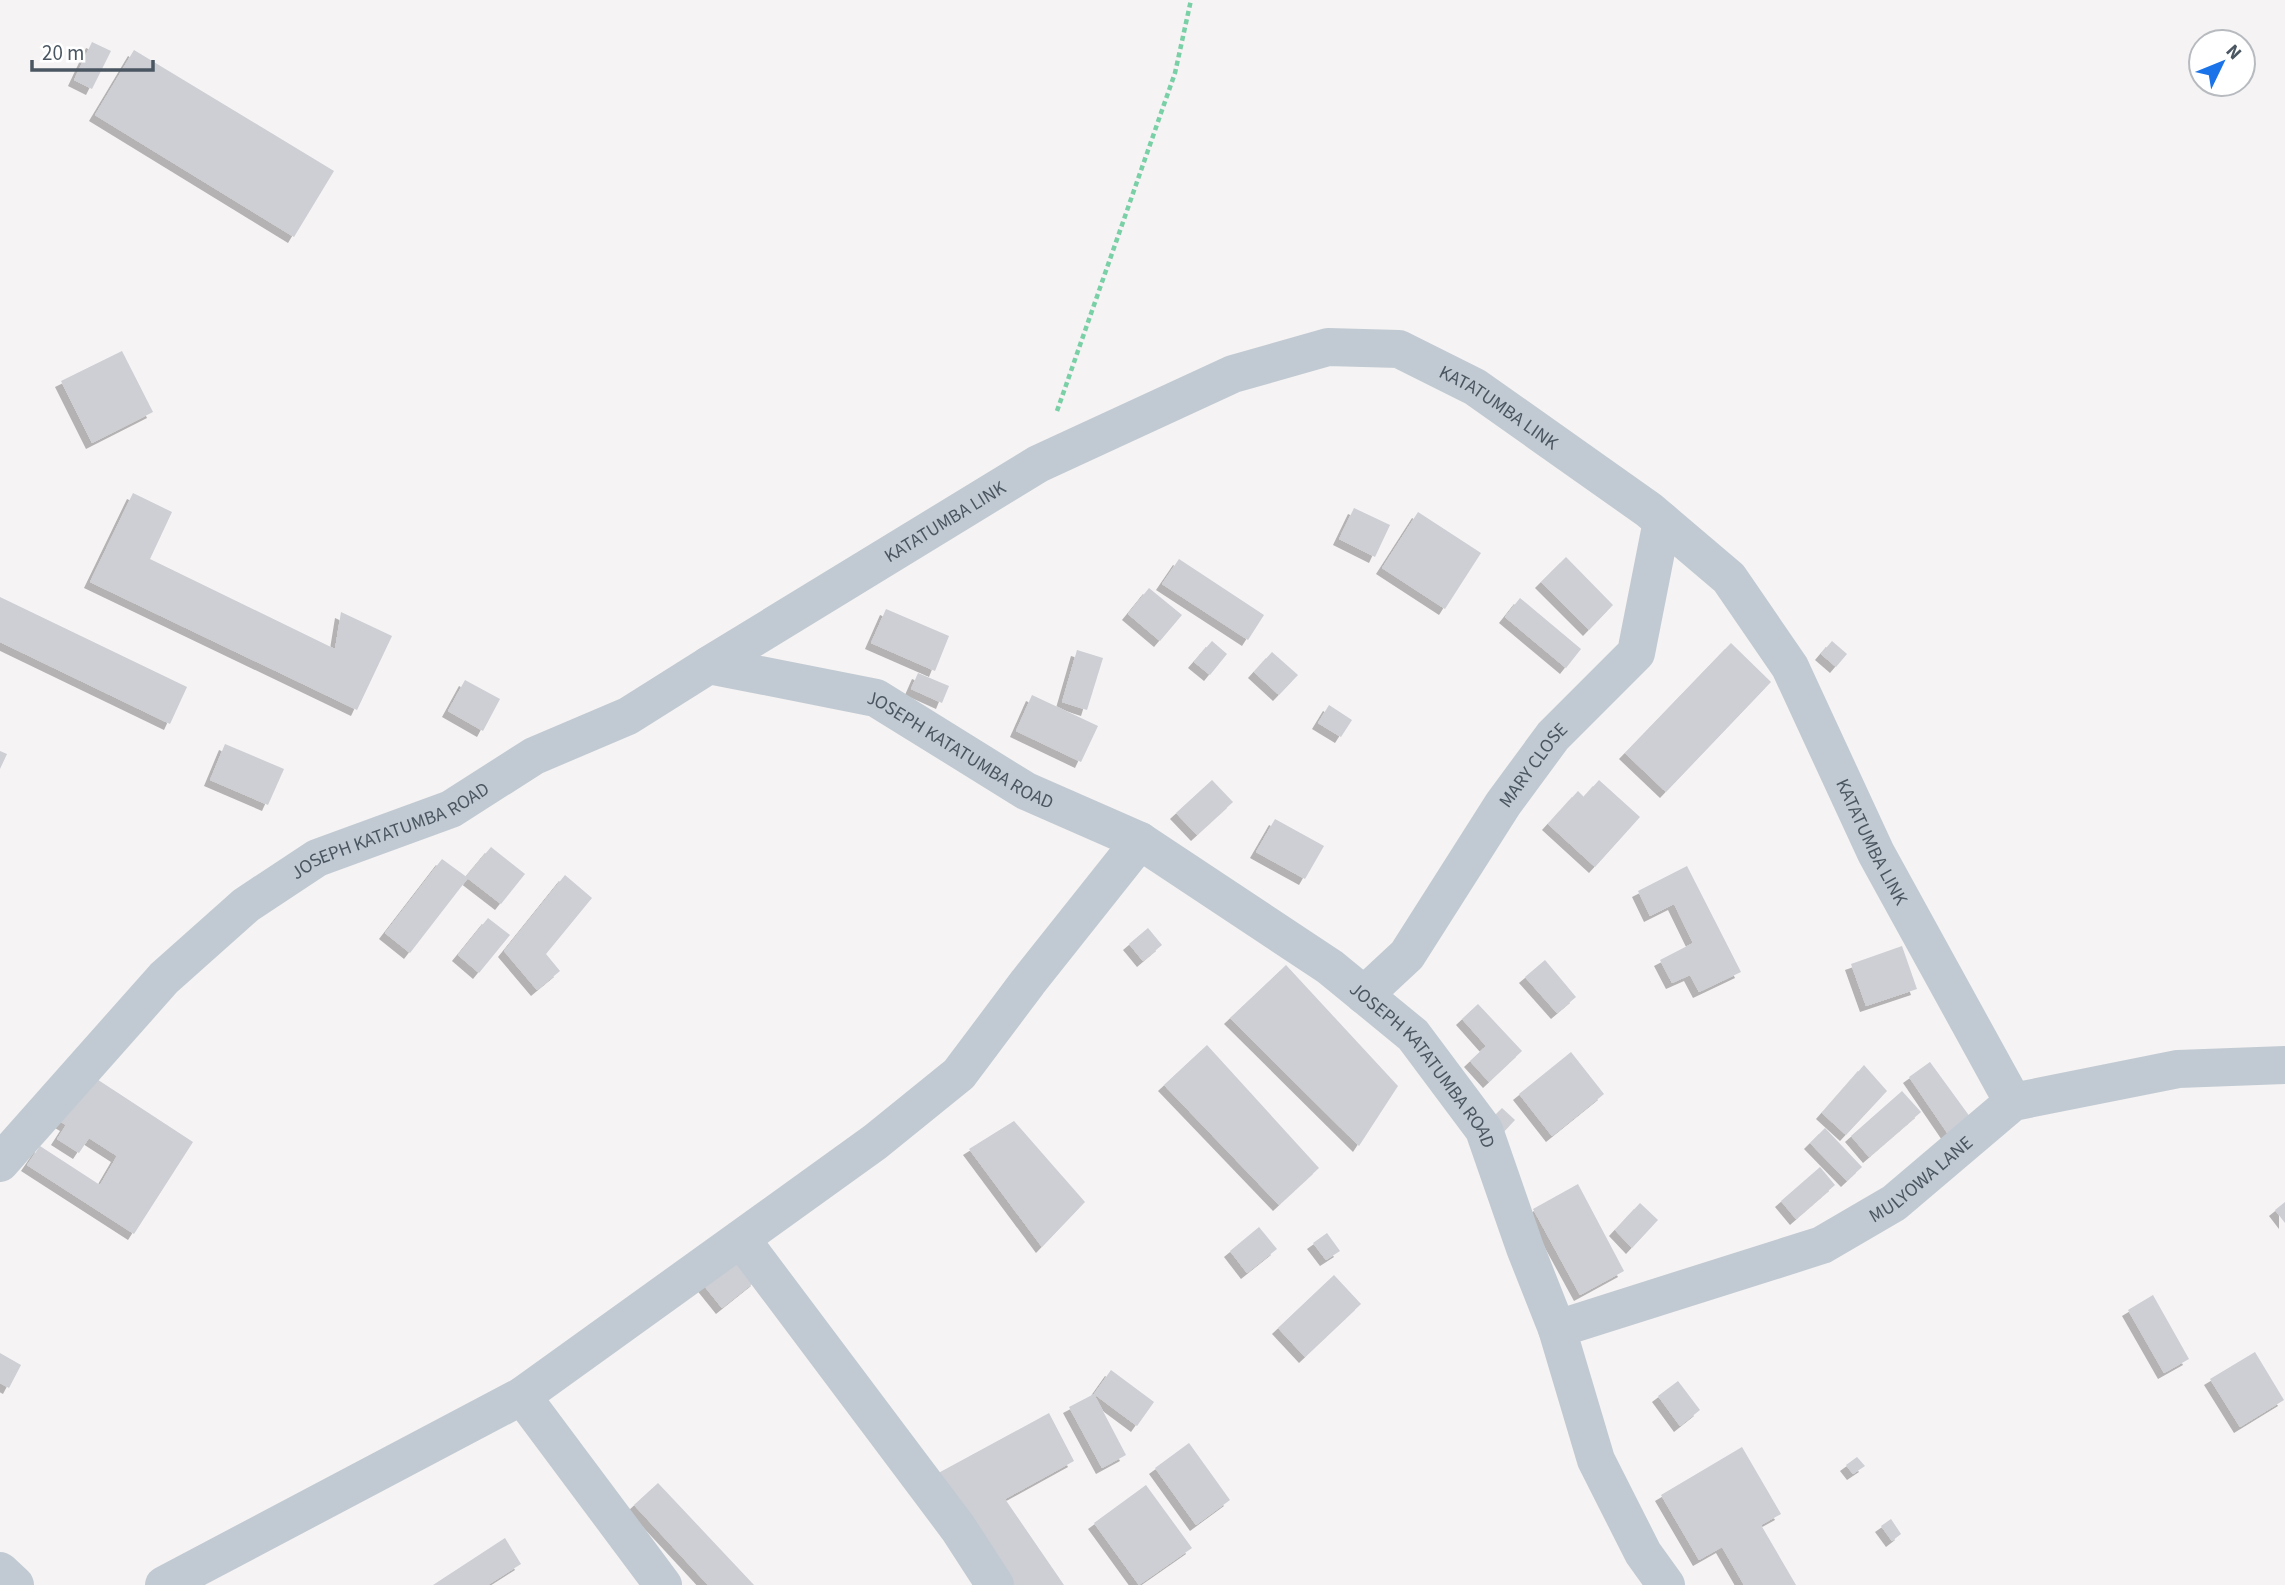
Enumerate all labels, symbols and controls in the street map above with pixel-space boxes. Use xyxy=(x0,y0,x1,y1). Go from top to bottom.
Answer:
scale bar xyxy=(32,28,152,72)
north arrow xyxy=(2187,28,2257,98)
text: 20 m xyxy=(42,38,84,68)
text: N xyxy=(2219,39,2248,66)
street label: KATATUMBA LINK xyxy=(1434,359,1564,457)
street label: KATATUMBA LINK xyxy=(879,475,1011,570)
street label: JOSEPH KATATUMBA ROAD xyxy=(865,685,1058,817)
street label: MARY CLOSE xyxy=(1493,717,1574,814)
street label: KATATUMBA LINK xyxy=(1828,774,1914,910)
street label: JOSEPH KATATUMBA ROAD xyxy=(286,776,495,887)
street label: JOSEPH KATATUMBA ROAD xyxy=(1343,976,1501,1152)
street label: MULYOWA LANE xyxy=(1864,1130,1979,1230)

